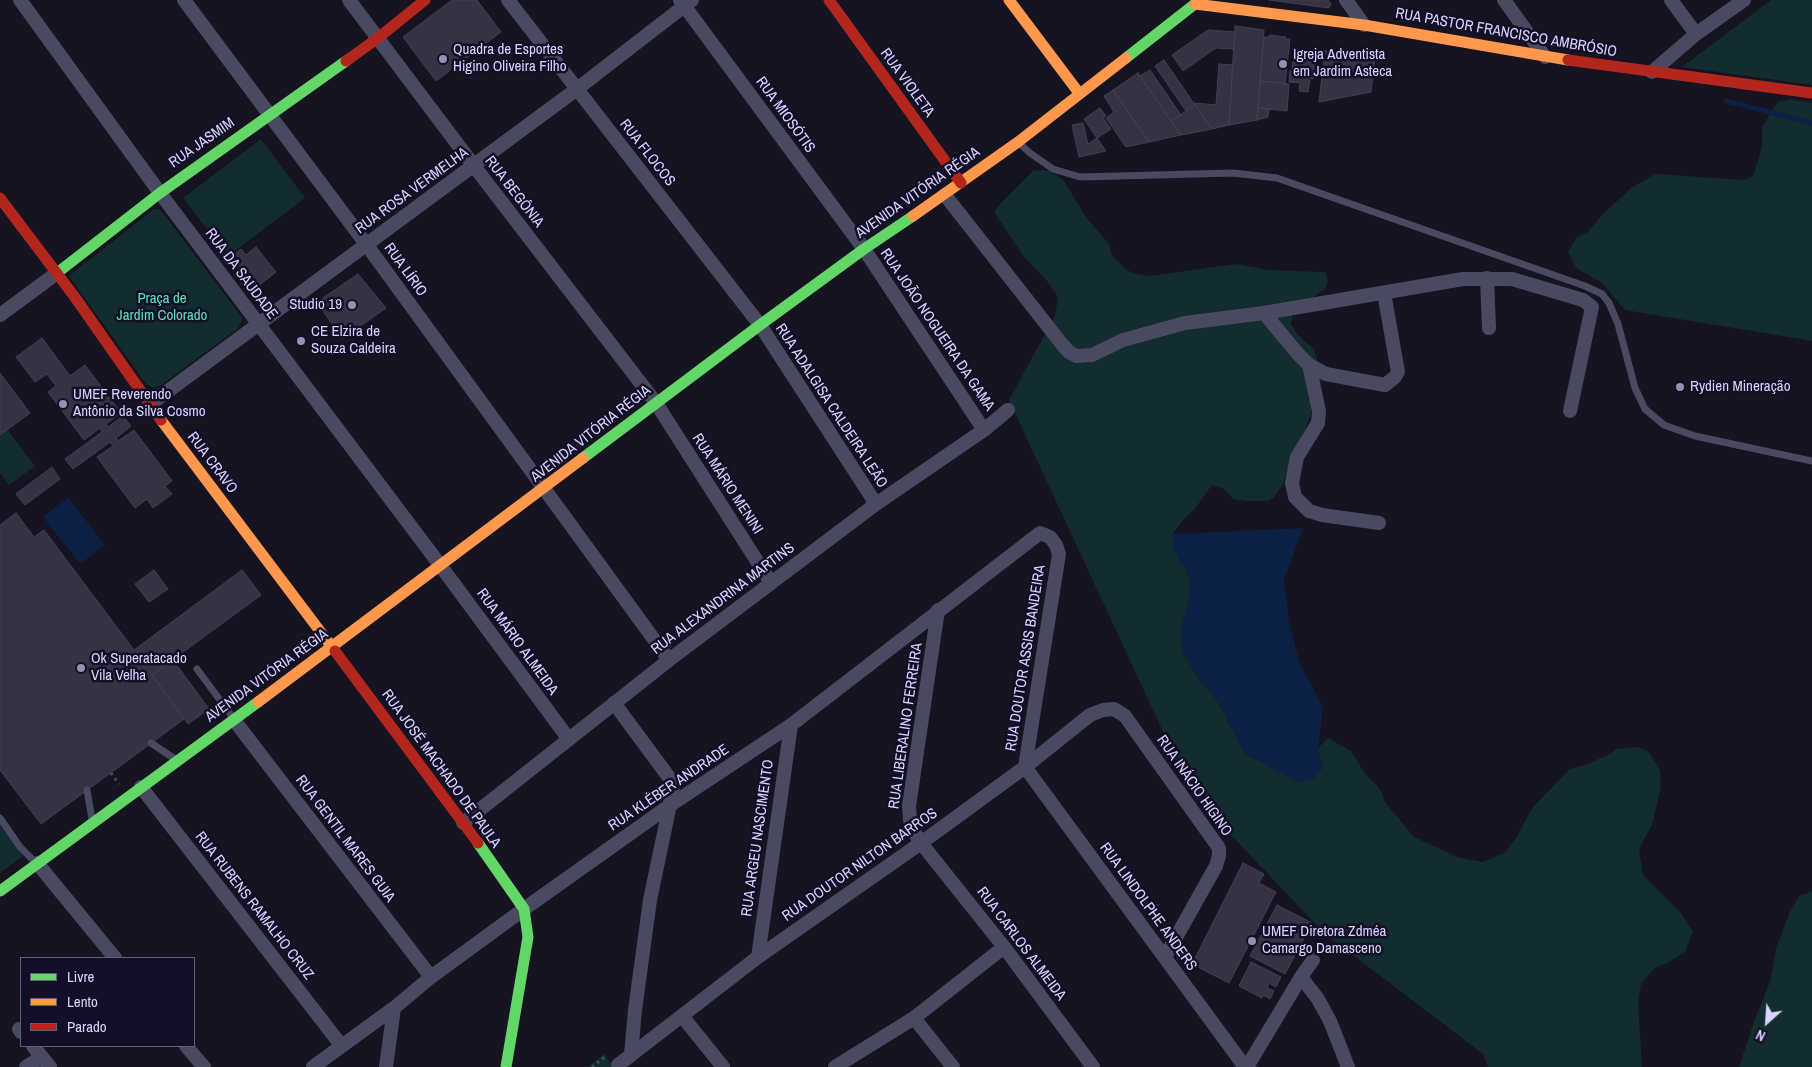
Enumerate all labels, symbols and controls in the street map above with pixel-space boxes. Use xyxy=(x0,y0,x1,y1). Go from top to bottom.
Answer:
street label: RUA PASTOR FRANCISCO AMBRÓSIO xyxy=(1394,5,1618,61)
place label: Quadra de Esportes Higino Oliveira Filho xyxy=(453,41,566,76)
street label: RUA VIOLETA xyxy=(876,45,938,121)
place label: Igreja Adventista em Jardim Asteca xyxy=(1293,46,1392,81)
marker: Quadra de Esportes Higino Oliveira Filho xyxy=(437,53,449,65)
marker: Igreja Adventista em Jardim Asteca xyxy=(1277,58,1289,70)
street label: RUA MIOSÓTIS xyxy=(751,73,819,157)
street label: RUA JASMIM xyxy=(166,114,238,172)
street label: RUA FLOCOS xyxy=(615,116,679,190)
street label: AVENIDA VITÓRIA RÉGIA xyxy=(853,143,983,243)
street label: RUA ROSA VERMELHA xyxy=(352,144,472,238)
street label: RUA BEGÔNIA xyxy=(481,153,547,231)
street label: RUA DA SAUDADE xyxy=(201,225,281,323)
street label: RUA LÍRIO xyxy=(380,240,430,300)
street label: RUA JOÃO NOGUEIRA DA GAMA xyxy=(876,245,998,415)
park label: Praça de Jardim Colorado xyxy=(117,290,207,325)
place label: Studio 19 xyxy=(289,296,342,314)
marker: Studio 19 xyxy=(346,299,358,311)
street label: RUA ADALGISA CALDEIRA LEÃO xyxy=(771,321,891,491)
place label: CE Elzira de Souza Caldeira xyxy=(311,323,396,358)
marker: CE Elzira de Souza Caldeira xyxy=(295,335,307,347)
place label: Rydien Mineração xyxy=(1690,378,1790,396)
marker: Rydien Mineração xyxy=(1674,381,1686,393)
street label: AVENIDA VITÓRIA RÉGIA xyxy=(527,382,655,486)
place label: UMEF Reverendo Antônio da Silva Cosmo xyxy=(73,386,206,421)
marker: UMEF Reverendo Antônio da Silva Cosmo xyxy=(57,398,69,410)
street label: RUA CRAVO xyxy=(183,429,241,497)
street label: RUA MÁRIO MENINI xyxy=(688,430,766,538)
street label: RUA ALEXANDRINA MARTINS xyxy=(648,539,798,659)
street label: RUA DOUTOR ASSIS BANDEIRA xyxy=(1002,564,1050,752)
street label: RUA MÁRIO ALMEIDA xyxy=(472,585,562,699)
street label: AVENIDA VITÓRIA RÉGIA xyxy=(202,625,332,727)
street label: RUA LIBERALINO FERREIRA xyxy=(885,642,927,810)
place label: Ok Superatacado Vila Velha xyxy=(91,650,187,685)
marker: Ok Superatacado Vila Velha xyxy=(75,662,87,674)
street label: RUA JOSÉ MACHADO DE PAULA xyxy=(378,686,504,852)
street label: RUA INÁCIO HIGINO xyxy=(1153,732,1235,840)
street label: RUA KLÉBER ANDRADE xyxy=(605,741,733,835)
street label: RUA ARGEU NASCIMENTO xyxy=(738,758,778,918)
street label: RUA GENTIL MARES GUIA xyxy=(291,772,399,906)
street label: RUA DOUTOR NILTON BARROS xyxy=(779,805,941,925)
street label: RUA RUBENS RAMALHO CRUZ xyxy=(191,829,317,983)
street label: RUA LINDOLPHE ANDERS xyxy=(1096,840,1200,974)
street label: RUA CARLOS ALMEIDA xyxy=(972,884,1070,1004)
place label: UMEF Diretora Zdméa Camargo Damasceno xyxy=(1262,923,1386,958)
marker: UMEF Diretora Zdméa Camargo Damasceno xyxy=(1246,935,1258,947)
legend xyxy=(20,957,195,1047)
text: Livre xyxy=(67,966,94,987)
text: Lento xyxy=(67,991,98,1012)
north arrow xyxy=(1742,997,1792,1047)
text: Parado xyxy=(67,1016,107,1037)
text: N xyxy=(1753,1026,1768,1045)

